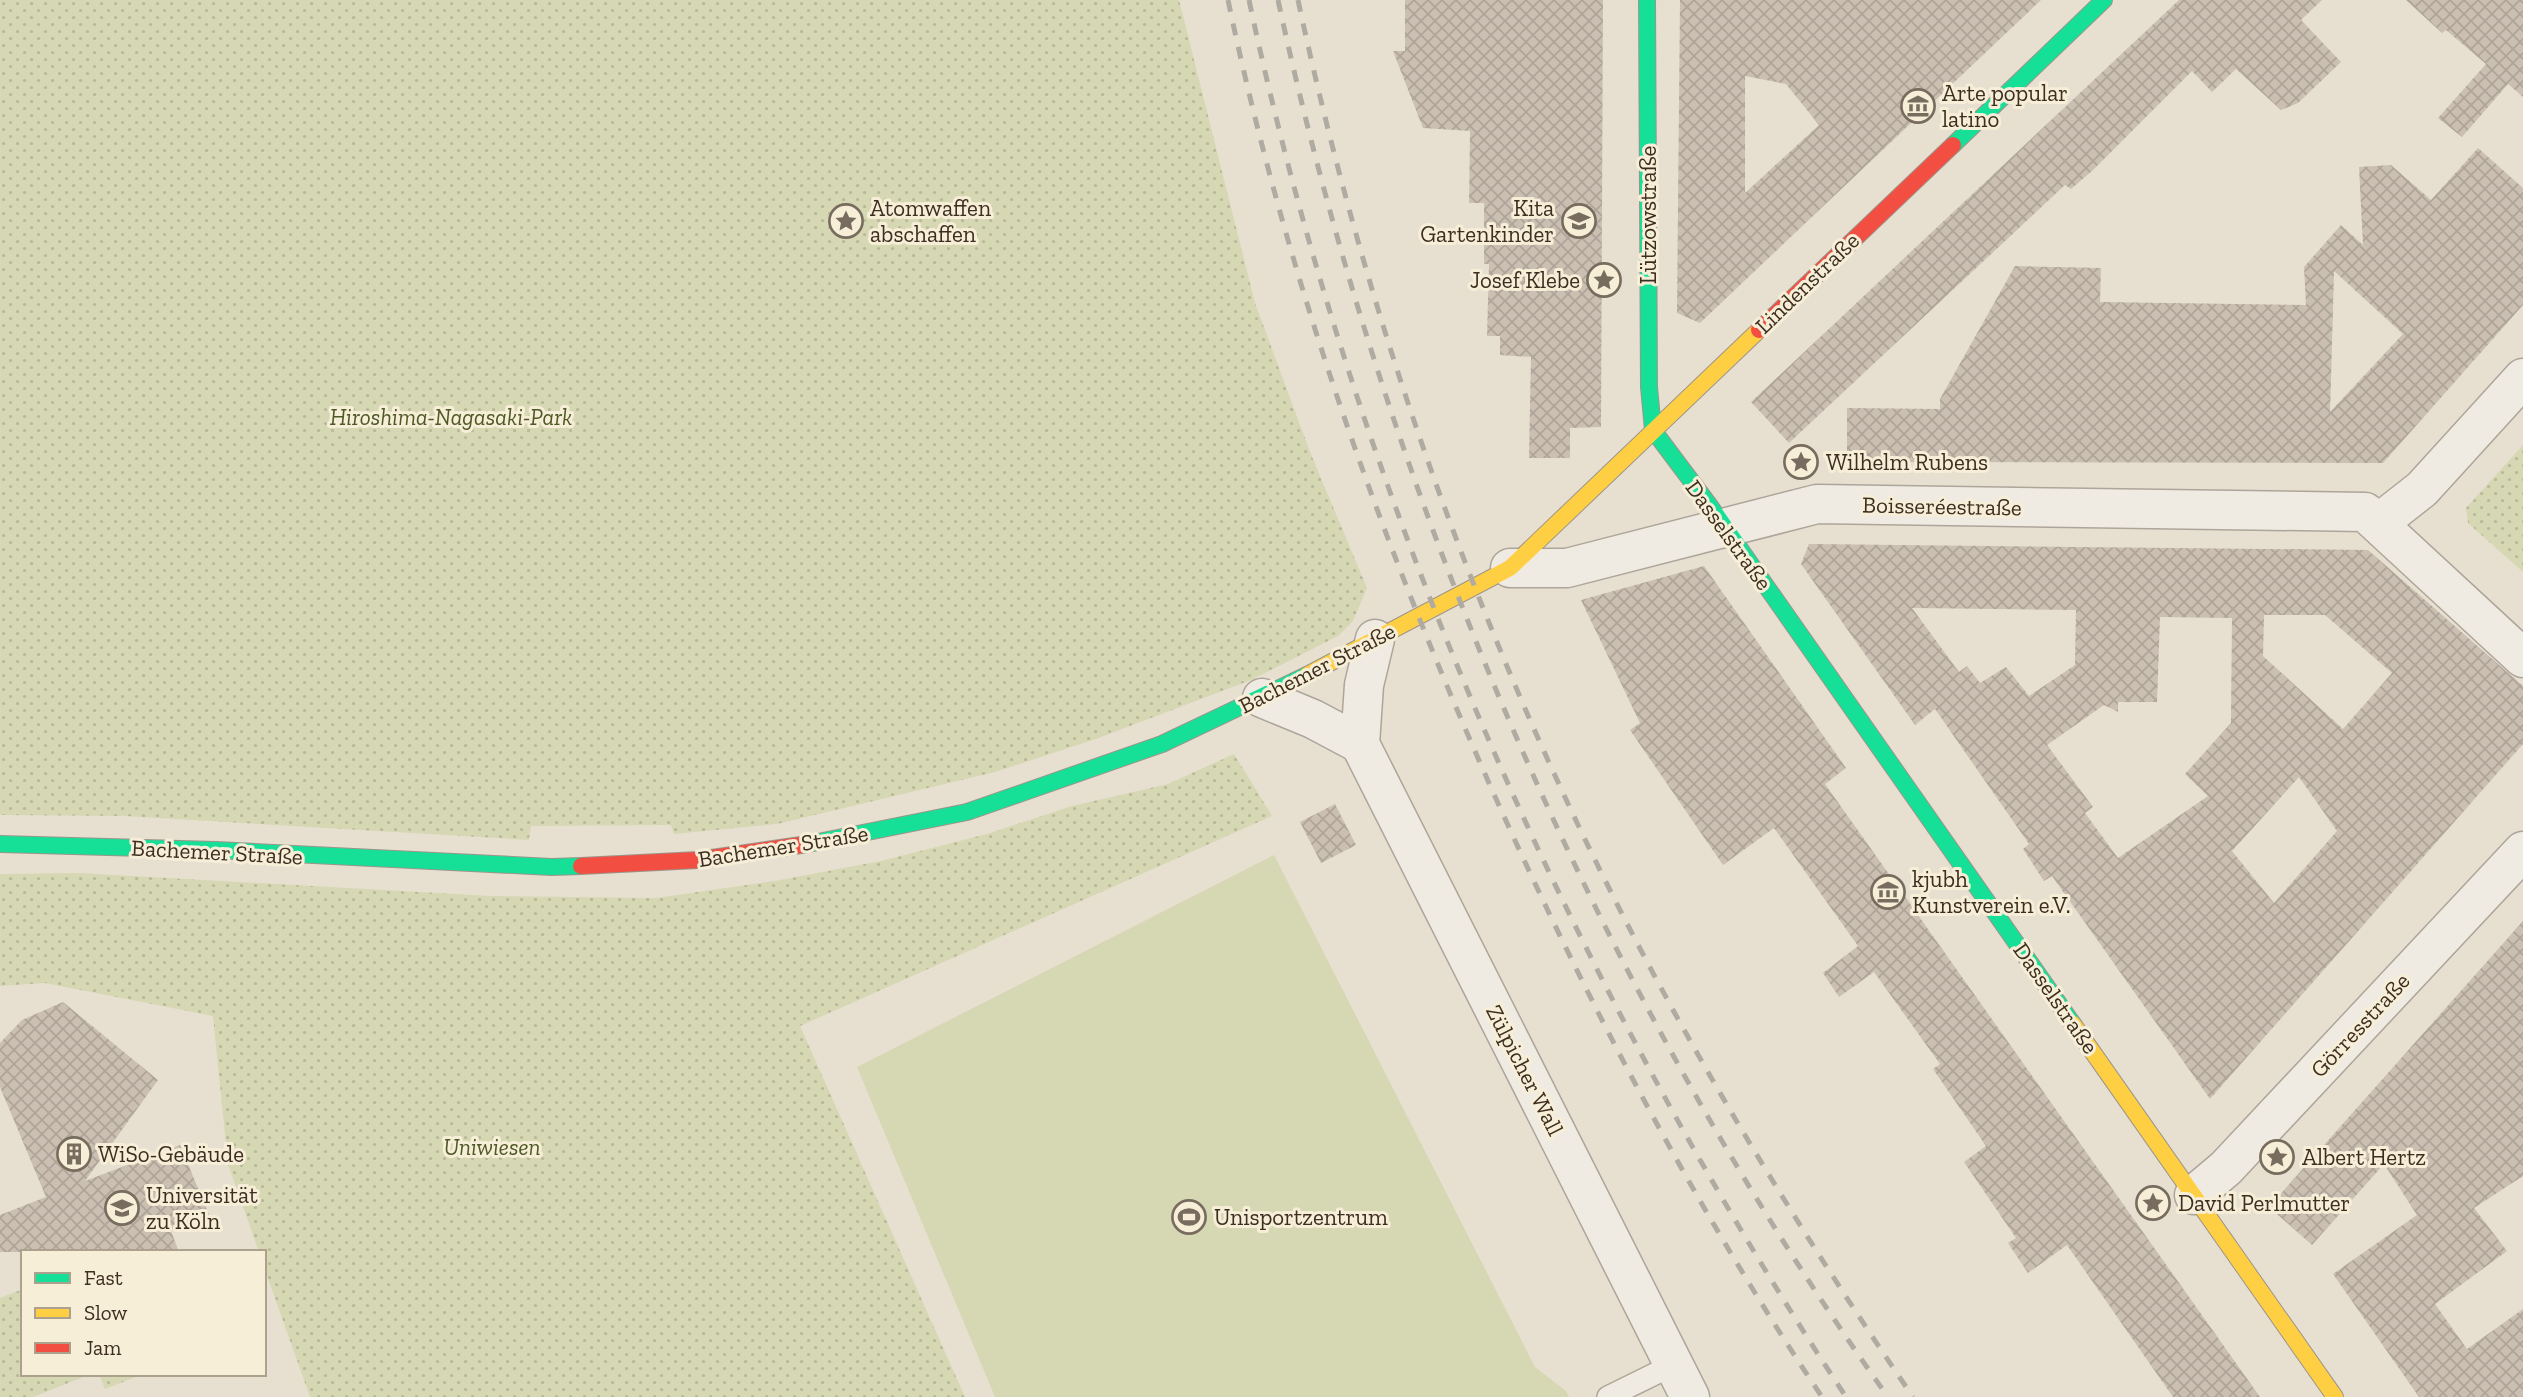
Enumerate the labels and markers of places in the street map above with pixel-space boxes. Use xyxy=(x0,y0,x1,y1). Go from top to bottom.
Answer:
place label: Arte popular latino xyxy=(1942,79,2068,133)
museum icon: Arte popular latino xyxy=(1899,87,1937,125)
place label: Atomwaffen abschaffen xyxy=(870,194,991,248)
place label: Kita Gartenkinder xyxy=(1420,194,1554,248)
place icon: Atomwaffen abschaffen xyxy=(827,202,865,240)
school or university icon: Kita Gartenkinder xyxy=(1560,202,1598,240)
place icon: Josef Klebe xyxy=(1585,261,1623,299)
place label: Josef Klebe xyxy=(1470,266,1580,294)
place icon: Wilhelm Rubens xyxy=(1782,443,1820,481)
place label: Wilhelm Rubens xyxy=(1826,448,1988,476)
place label: kjubh Kunstverein e.V. xyxy=(1912,865,2071,919)
museum icon: kjubh Kunstverein e.V. xyxy=(1869,873,1907,911)
building icon: WiSo-Gebäude xyxy=(55,1135,93,1173)
place icon: Albert Hertz xyxy=(2258,1138,2296,1176)
place label: WiSo-Gebäude xyxy=(98,1140,244,1168)
place label: Albert Hertz xyxy=(2302,1143,2426,1171)
place label: Universität zu Köln xyxy=(146,1181,258,1235)
place icon: David Perlmutter xyxy=(2134,1184,2172,1222)
school or university icon: Universität zu Köln xyxy=(103,1189,141,1227)
place label: David Perlmutter xyxy=(2178,1189,2350,1217)
sports icon: Unisportzentrum xyxy=(1170,1198,1208,1236)
place label: Unisportzentrum xyxy=(1214,1203,1388,1231)

